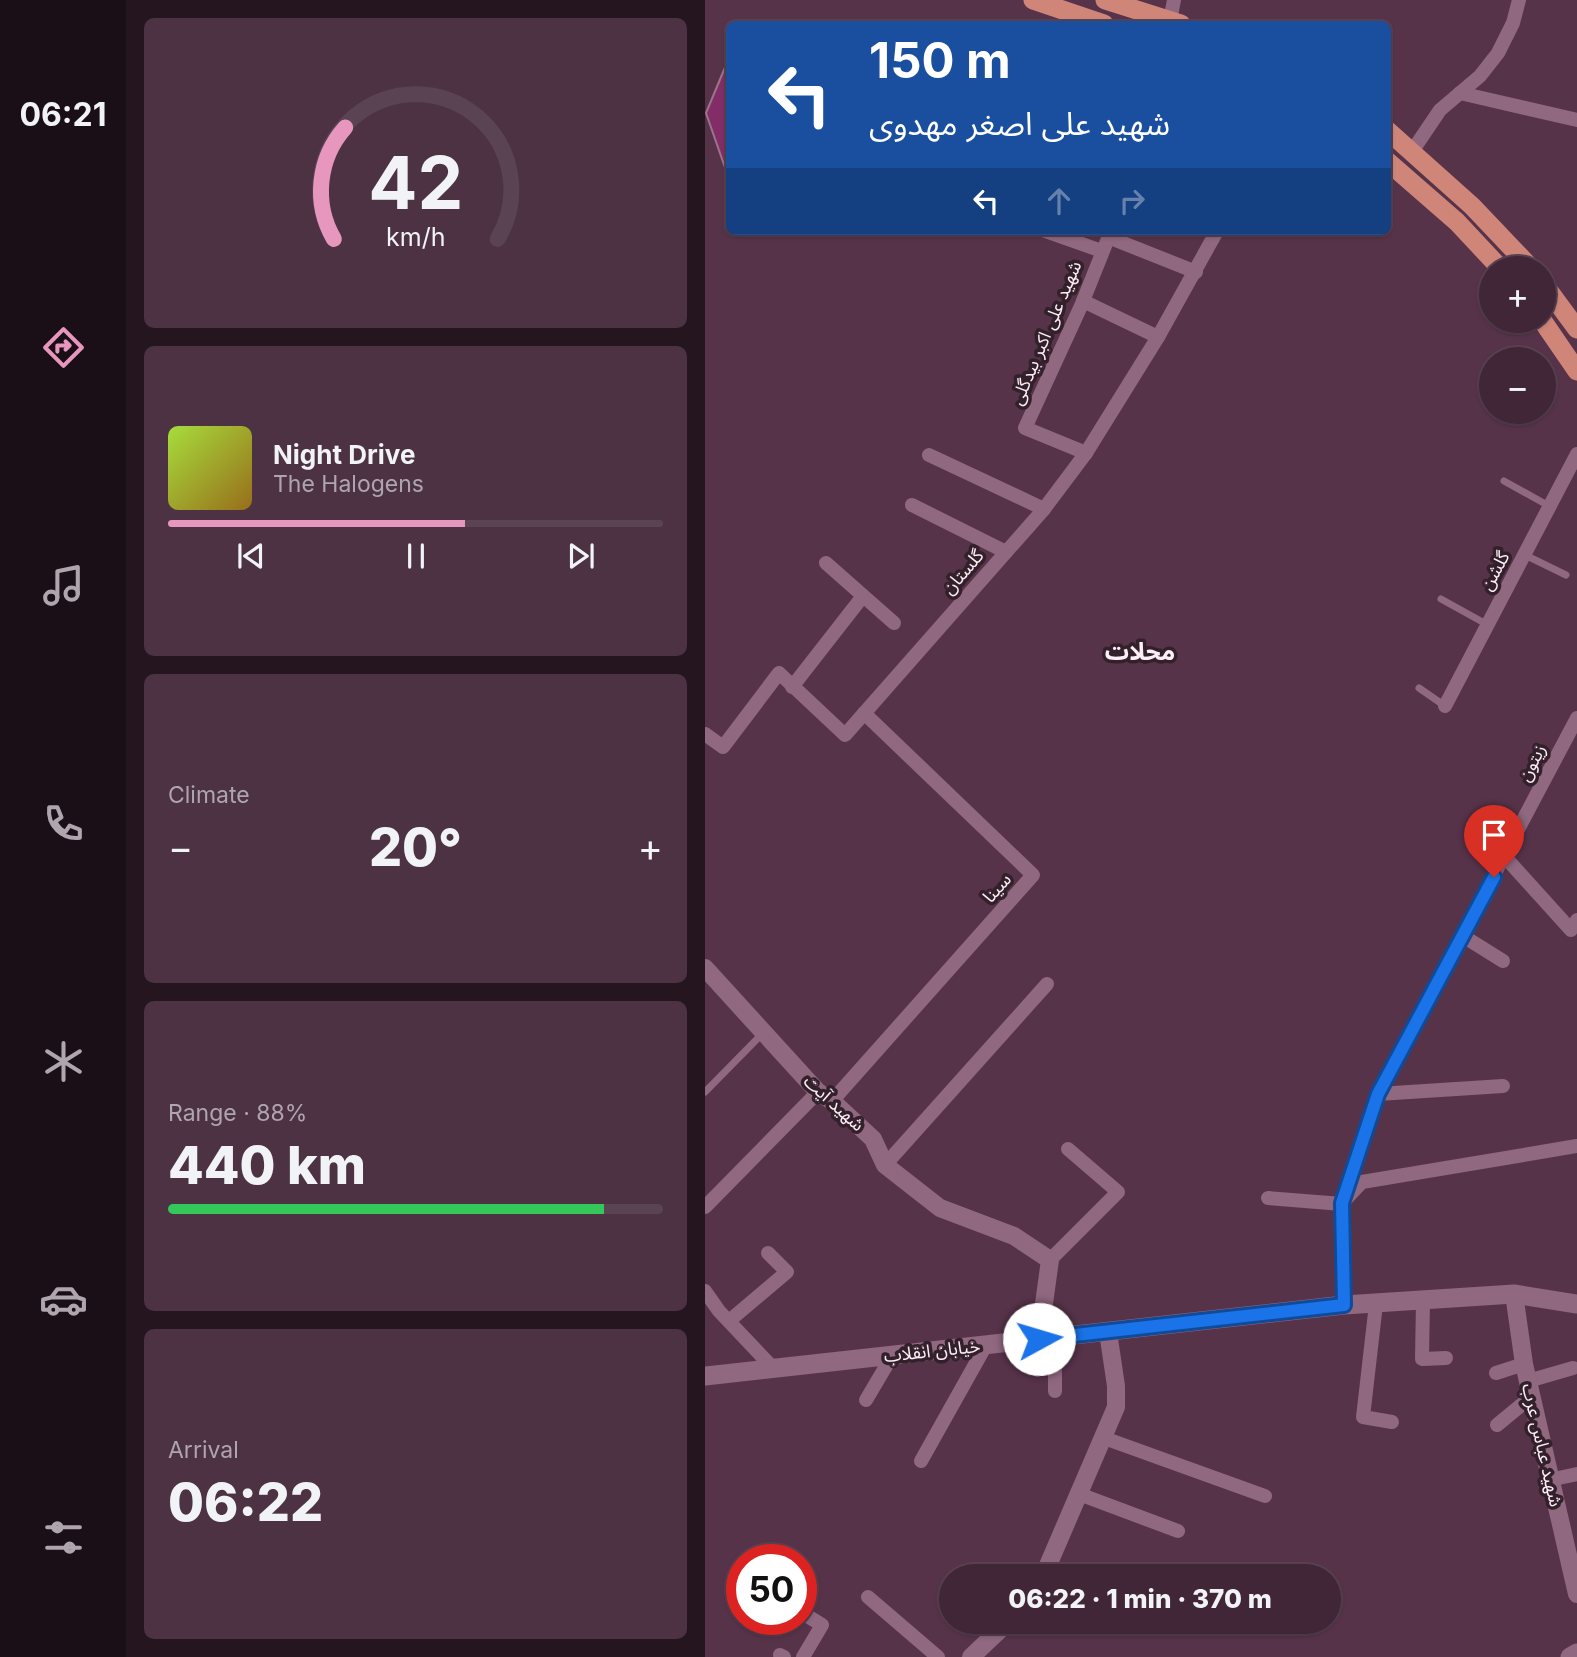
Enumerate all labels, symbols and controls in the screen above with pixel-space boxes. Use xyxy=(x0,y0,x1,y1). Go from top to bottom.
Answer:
text: 150 m xyxy=(869,31,1011,90)
icon: left xyxy=(754,49,845,140)
text: 06:21 xyxy=(20,95,107,134)
text: شهید علی اصغر مهدوی xyxy=(869,104,1170,143)
text: 42 xyxy=(368,138,463,227)
icon: left xyxy=(967,182,1005,220)
icon: ahead xyxy=(1040,182,1078,220)
icon: right xyxy=(1113,182,1151,220)
text: km/h xyxy=(386,222,445,252)
map controls xyxy=(1479,256,1556,424)
button: + xyxy=(1479,256,1556,333)
street label: شهید علی اکبر بیدگلی xyxy=(1006,258,1086,408)
icon: directions xyxy=(39,323,88,372)
button: − xyxy=(1479,347,1556,424)
text: Night Drive xyxy=(273,439,415,470)
text: The Halogens xyxy=(273,470,424,498)
icon: previous xyxy=(232,537,270,575)
icon: pause xyxy=(397,537,435,575)
icon: next xyxy=(562,537,600,575)
street label: گلستان xyxy=(938,545,989,599)
street label: گلشن xyxy=(1476,547,1515,594)
icon: music xyxy=(39,561,88,610)
district label: محلات xyxy=(1105,637,1175,666)
street label: زیتون xyxy=(1513,741,1551,785)
text: Climate xyxy=(168,781,250,809)
icon: phone xyxy=(39,799,88,848)
pin xyxy=(1464,805,1524,877)
text: 20° xyxy=(369,816,462,879)
icon: arrive xyxy=(1475,816,1513,854)
text: − xyxy=(168,824,193,870)
text: + xyxy=(638,824,663,870)
street label: سینا xyxy=(978,869,1015,907)
icon: climate xyxy=(39,1037,88,1086)
street label: شهید آیت xyxy=(800,1070,869,1135)
text: Range · 88% xyxy=(168,1099,307,1127)
text: 440 km xyxy=(168,1134,366,1197)
icon: car xyxy=(39,1275,88,1324)
position arrow xyxy=(1002,1302,1076,1376)
street label: خیابان انقلاب xyxy=(883,1335,981,1367)
street label: شهید عباس عرب xyxy=(1517,1381,1567,1509)
text: Arrival xyxy=(168,1436,239,1464)
text: 06:22 xyxy=(168,1471,323,1534)
icon: filters xyxy=(39,1513,88,1562)
speed limit sign: 50 xyxy=(726,1544,817,1635)
text: 06:22 · 1 min · 370 m xyxy=(1008,1583,1272,1614)

